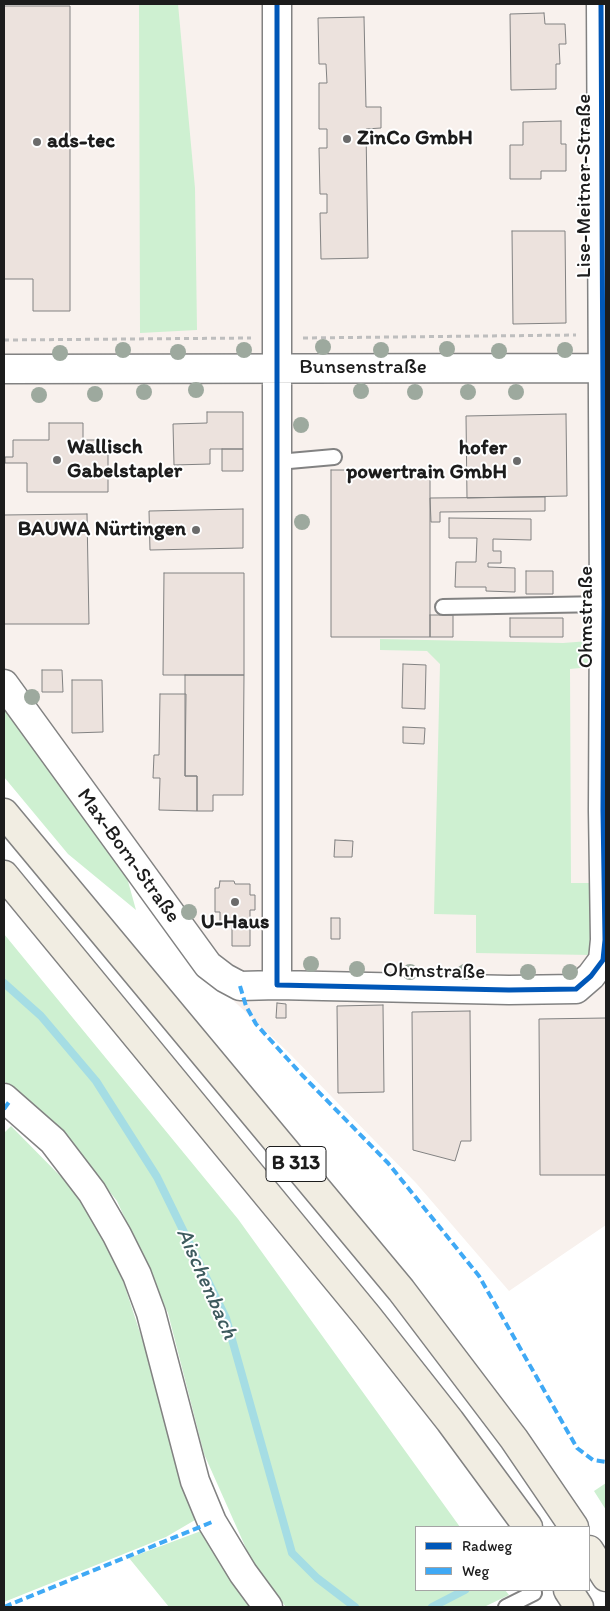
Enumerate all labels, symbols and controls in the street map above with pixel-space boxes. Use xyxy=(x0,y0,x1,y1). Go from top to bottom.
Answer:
street label: Lise-Meitner-Straße xyxy=(572,94,598,278)
place label: ZinCo GmbH xyxy=(357,126,473,152)
place label: ads-tec xyxy=(47,129,115,155)
marker: ZinCo GmbH xyxy=(341,133,353,145)
marker: ads-tec xyxy=(31,136,43,148)
street label: Bunsenstraße xyxy=(299,355,427,381)
place label: Wallisch Gabelstapler xyxy=(67,435,182,485)
place label: hofer powertrain GmbH xyxy=(346,436,507,486)
marker: Wallisch Gabelstapler xyxy=(51,454,63,466)
marker: hofer powertrain GmbH xyxy=(511,455,523,467)
place label: BAUWA Nürtingen xyxy=(18,517,186,543)
marker: BAUWA Nürtingen xyxy=(190,524,202,536)
street label: Ohmstraße xyxy=(574,566,600,668)
street label: Max-Born-Straße xyxy=(71,784,185,928)
marker: U-Haus xyxy=(229,896,241,908)
place label: U-Haus xyxy=(201,910,269,936)
street label: Ohmstraße xyxy=(383,959,485,985)
road number: B 313 xyxy=(266,1146,326,1182)
water label: Aischenbach xyxy=(170,1224,242,1344)
legend xyxy=(415,1526,590,1591)
text: Radweg xyxy=(462,1537,512,1555)
text: Weg xyxy=(462,1562,489,1580)

